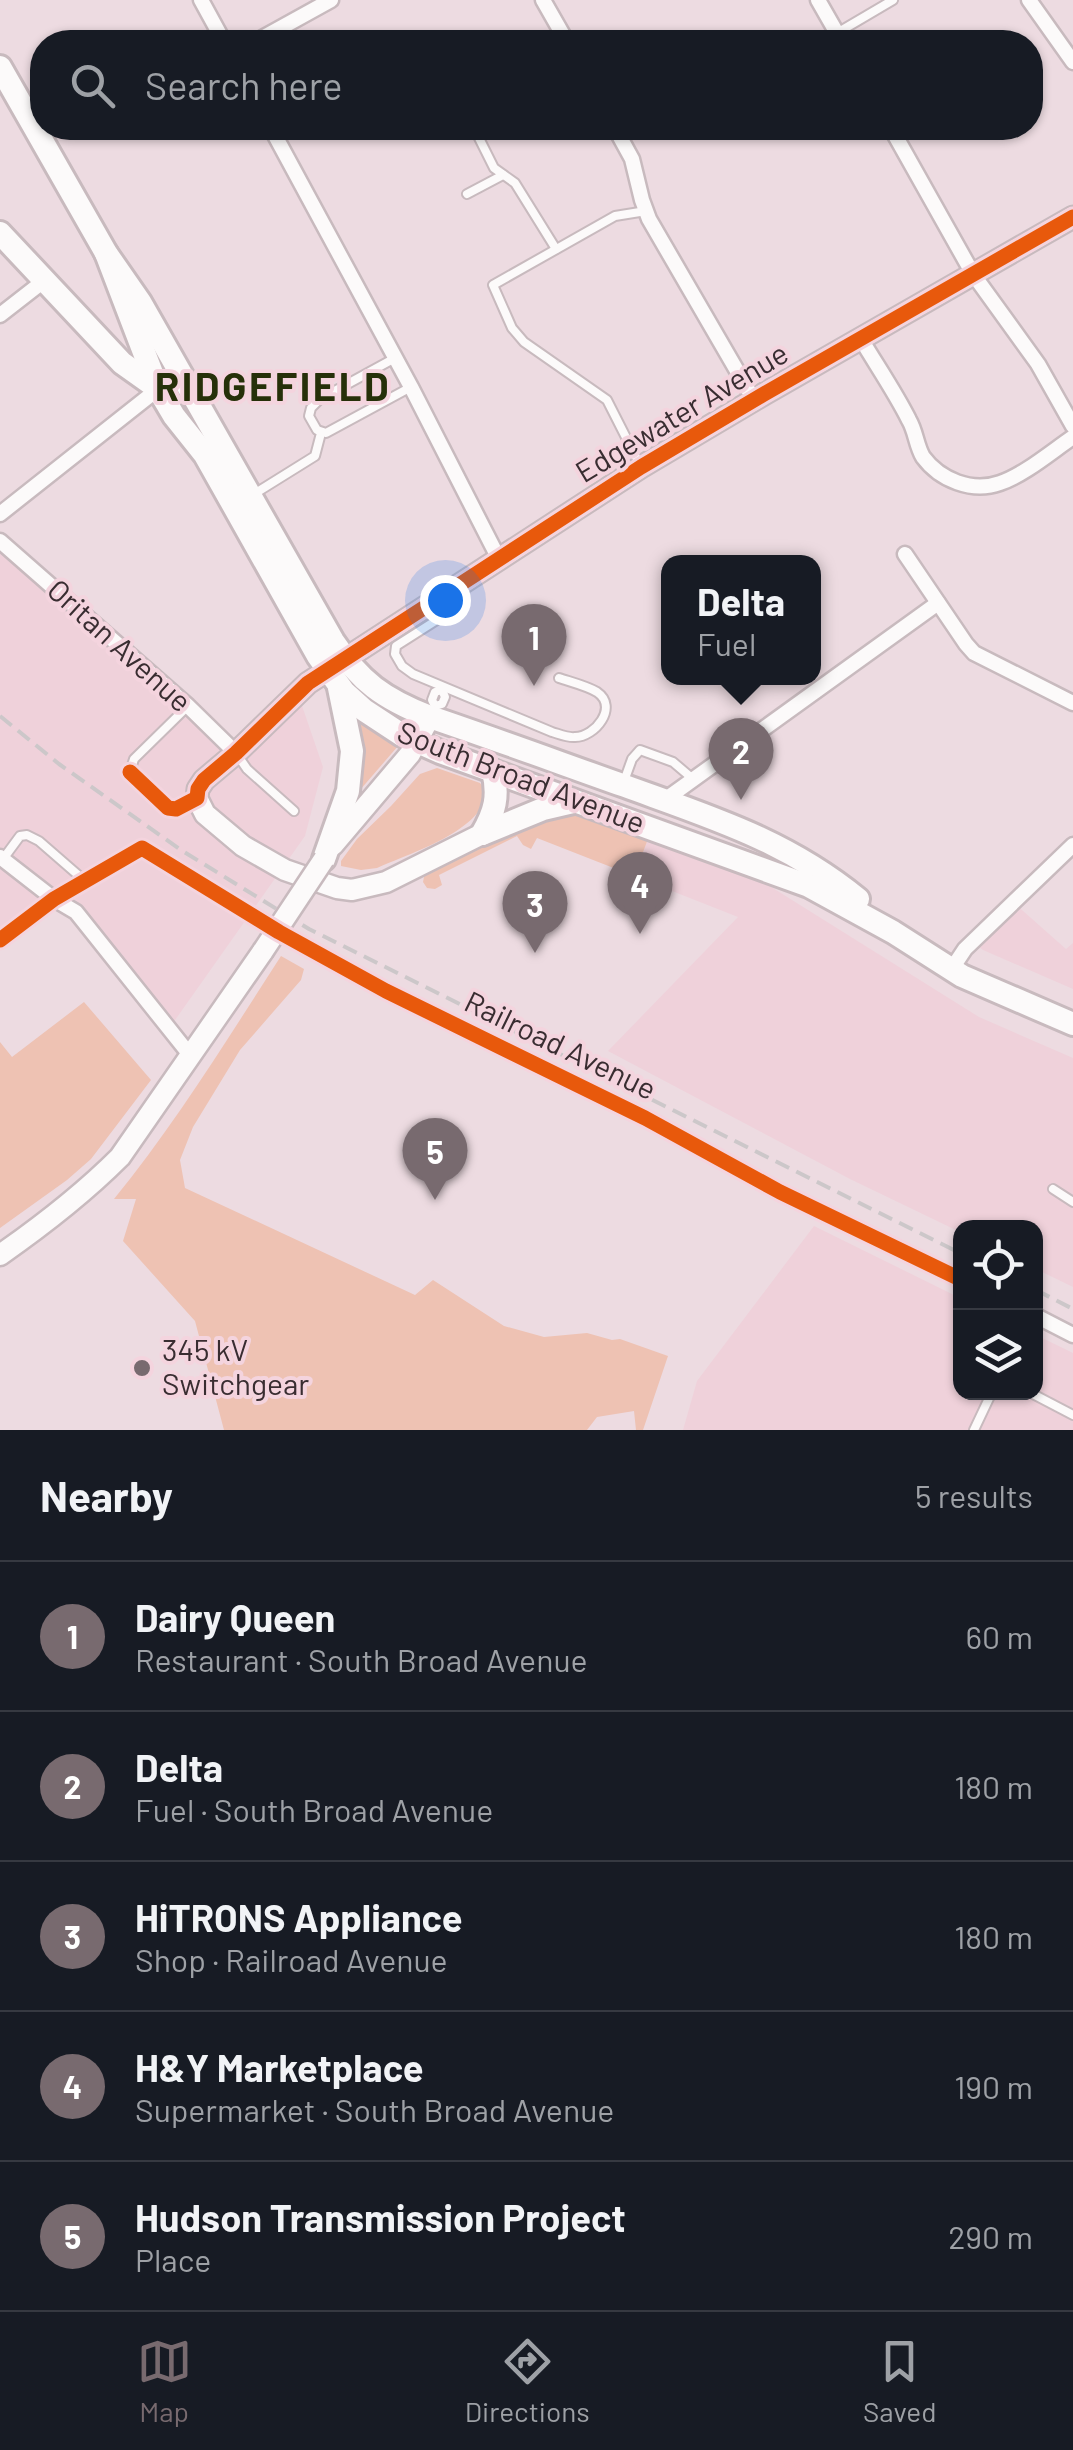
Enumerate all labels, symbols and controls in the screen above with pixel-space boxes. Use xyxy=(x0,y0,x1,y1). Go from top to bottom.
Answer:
search box xyxy=(30,30,1043,140)
icon: search xyxy=(65,58,120,113)
text: Search here xyxy=(145,62,343,108)
street label: Edgewater Avenue xyxy=(568,334,794,489)
district label: RIDGEFIELD xyxy=(155,361,391,409)
popup xyxy=(661,555,821,685)
street label: Oritan Avenue xyxy=(41,571,200,718)
your location xyxy=(420,575,471,626)
text: Delta xyxy=(697,578,785,624)
pin: 1 xyxy=(502,604,566,686)
text: Fuel xyxy=(697,624,756,662)
street label: South Broad Avenue xyxy=(393,712,650,840)
pin: 2 xyxy=(708,718,774,800)
pin: 4 xyxy=(608,852,672,934)
pin: 3 xyxy=(502,870,568,953)
street label: Railroad Avenue xyxy=(459,982,662,1106)
pin: 5 xyxy=(402,1118,468,1200)
map controls xyxy=(953,1220,1043,1400)
button: locate xyxy=(953,1220,1043,1310)
button: layers xyxy=(953,1310,1043,1400)
place label: 345 kV Switchgear xyxy=(162,1331,309,1401)
marker: 345 kV Switchgear xyxy=(131,1357,153,1379)
text: Nearby xyxy=(40,1470,173,1520)
text: 5 results xyxy=(915,1476,1033,1514)
text: Dairy Queen xyxy=(135,1594,335,1640)
text: 1 xyxy=(67,1617,78,1655)
text: 60 m xyxy=(966,1617,1033,1655)
text: Restaurant · South Broad Avenue xyxy=(135,1640,588,1678)
text: Delta xyxy=(135,1744,223,1790)
text: 2 xyxy=(64,1767,81,1805)
text: 180 m xyxy=(954,1767,1033,1805)
text: Fuel · South Broad Avenue xyxy=(135,1790,493,1828)
text: HiTRONS Appliance xyxy=(135,1894,463,1940)
text: 3 xyxy=(64,1917,81,1955)
text: 180 m xyxy=(954,1917,1033,1955)
text: Shop · Railroad Avenue xyxy=(135,1940,448,1978)
text: H&Y Marketplace xyxy=(135,2044,424,2090)
text: 4 xyxy=(63,2067,82,2105)
text: 190 m xyxy=(954,2067,1033,2105)
text: Supermarket · South Broad Avenue xyxy=(135,2090,614,2128)
text: Hudson Transmission Project xyxy=(135,2194,626,2240)
text: 5 xyxy=(64,2217,81,2255)
text: 290 m xyxy=(948,2217,1033,2255)
text: Place xyxy=(135,2240,211,2278)
tab: Map xyxy=(137,2334,192,2428)
tab: Directions xyxy=(465,2334,590,2428)
tab: Saved xyxy=(863,2334,936,2428)

